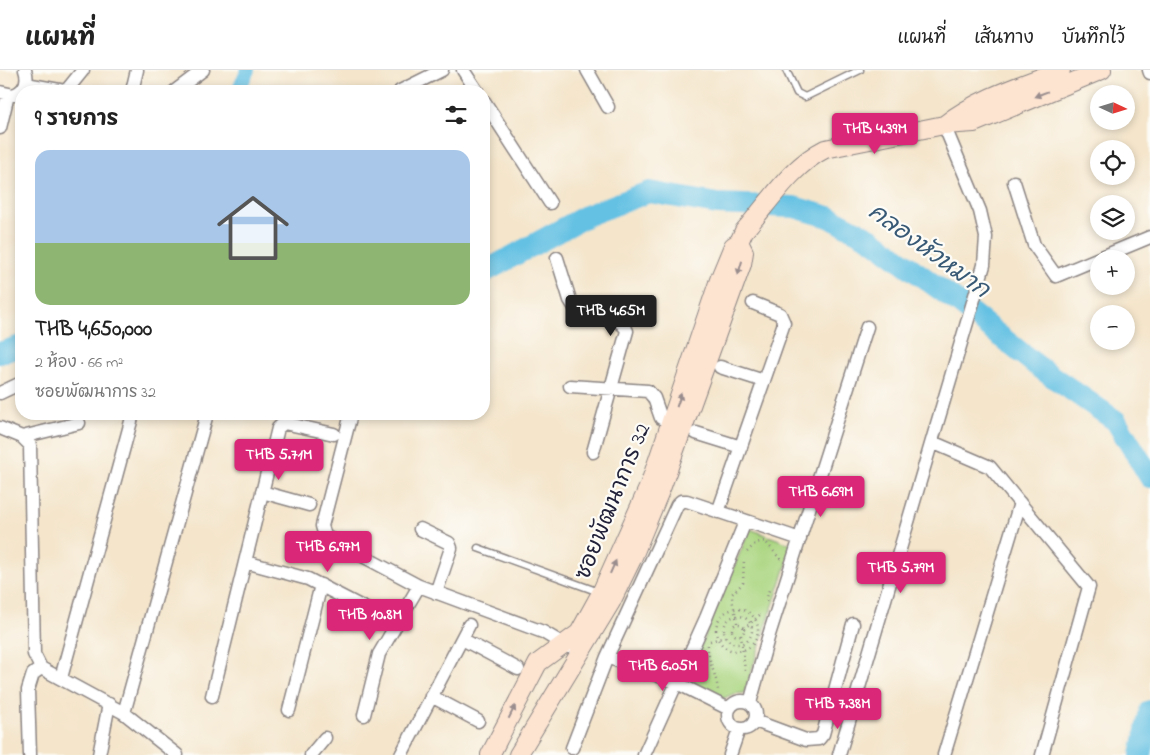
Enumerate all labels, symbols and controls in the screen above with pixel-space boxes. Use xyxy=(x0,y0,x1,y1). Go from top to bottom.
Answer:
text: แผนที่ xyxy=(25,22,95,57)
text: แผนที่ xyxy=(898,26,946,52)
text: เส้นทาง xyxy=(974,26,1034,52)
text: บันทึกไว้ xyxy=(1062,26,1125,52)
north arrow xyxy=(1090,85,1135,130)
map controls xyxy=(1090,85,1135,350)
one-way arrow xyxy=(1033,90,1048,98)
icon: filters xyxy=(442,101,470,129)
text: 9 รายการ xyxy=(35,105,118,135)
pin: THB 4.39M xyxy=(818,112,932,155)
text: THB 4.39M xyxy=(843,117,907,141)
button: locate xyxy=(1090,140,1135,185)
icon: home xyxy=(208,183,298,273)
button: layers xyxy=(1090,195,1135,240)
water label: คลองหัวหมาก xyxy=(860,196,997,309)
button: + xyxy=(1090,250,1135,295)
one-way arrow xyxy=(736,260,744,275)
pin: THB 4.65M xyxy=(554,294,668,337)
text: THB 4.65M xyxy=(577,299,646,323)
button: − xyxy=(1090,305,1135,350)
text: THB 4,650,000 xyxy=(35,315,152,345)
text: 2 ห้อง · 66 m² xyxy=(35,351,123,375)
text: ซอยพัฒนาการ 32 xyxy=(35,381,156,405)
one-way arrow xyxy=(675,392,683,407)
street label: ซอยพัฒนาการ 32 xyxy=(568,419,660,585)
pin: THB 5.71M xyxy=(222,438,336,481)
text: THB 5.71M xyxy=(245,443,313,467)
pin: THB 6.69M xyxy=(764,476,878,518)
text: THB 6.69M xyxy=(788,480,854,504)
pin: THB 6.97M xyxy=(271,530,385,573)
text: THB 6.97M xyxy=(296,535,360,559)
pin: THB 5.79M xyxy=(844,552,958,594)
text: THB 5.79M xyxy=(868,556,934,580)
one-way arrow xyxy=(609,560,617,574)
pin: THB 10.8M xyxy=(313,598,427,641)
text: THB 10.8M xyxy=(338,603,402,627)
pin: THB 6.05M xyxy=(606,650,720,692)
text: THB 6.05M xyxy=(628,654,698,678)
pin: THB 7.38M xyxy=(781,688,895,730)
text: THB 7.38M xyxy=(805,692,871,716)
one-way arrow xyxy=(508,704,516,719)

